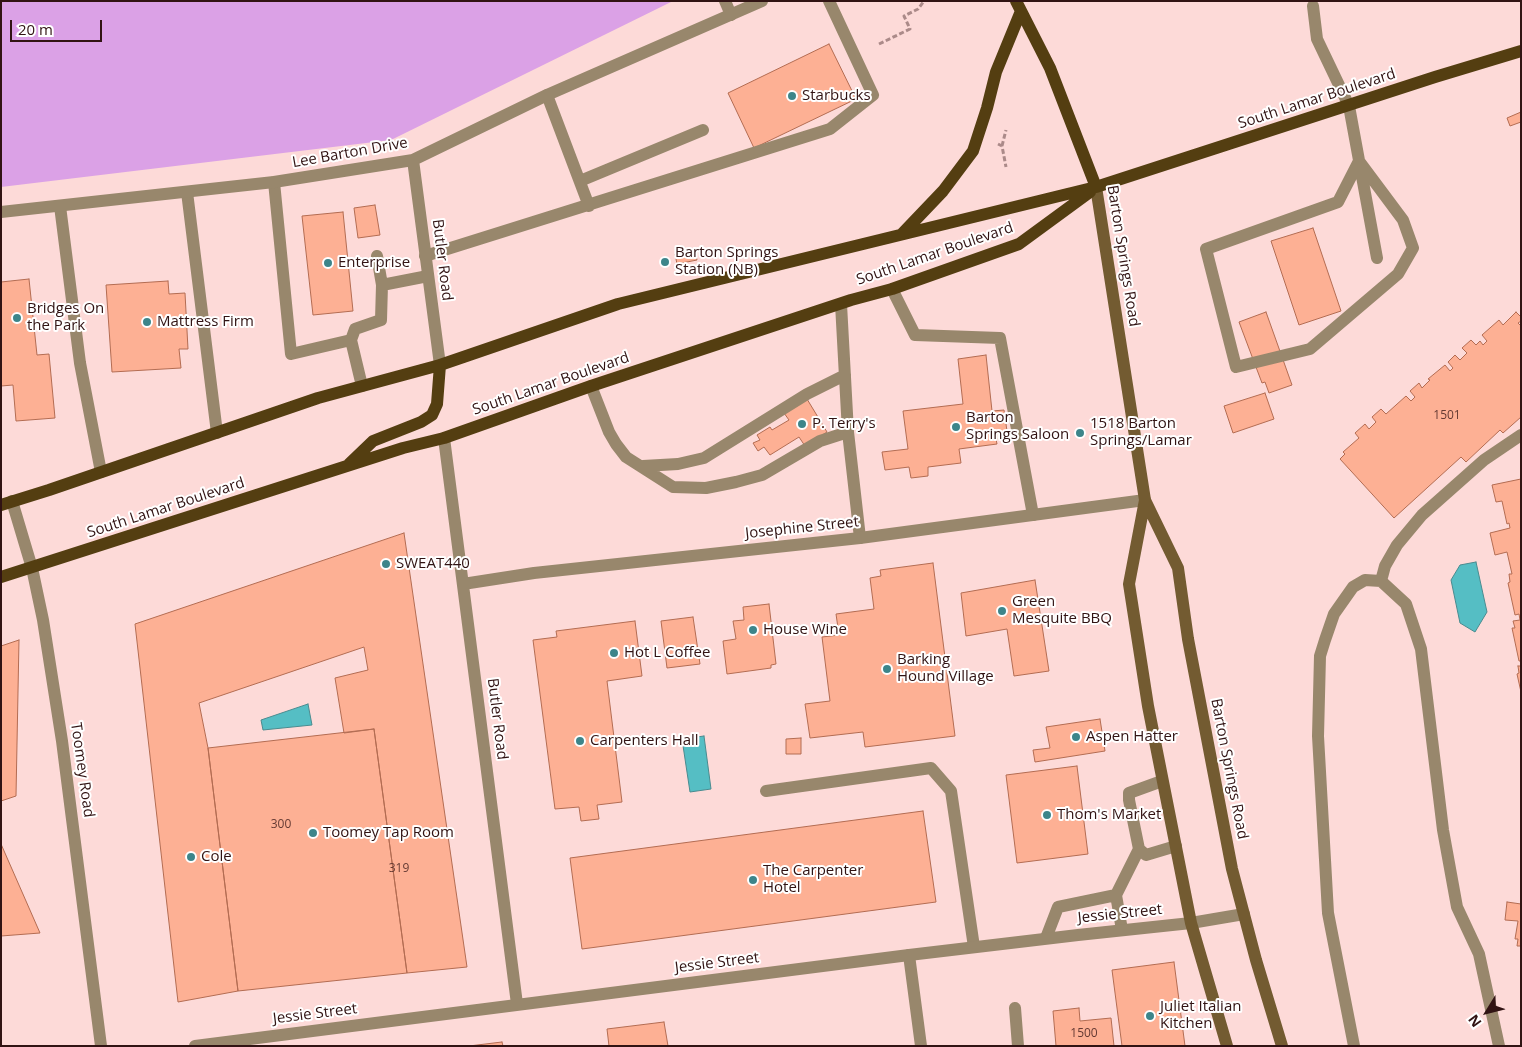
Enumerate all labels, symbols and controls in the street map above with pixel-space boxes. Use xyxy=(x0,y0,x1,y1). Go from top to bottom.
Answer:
scale bar xyxy=(12,10,105,42)
text: 20 m xyxy=(18,19,53,39)
street label: South Lamar Boulevard xyxy=(1236,65,1398,133)
place label: Starbucks xyxy=(802,87,871,105)
marker: Starbucks xyxy=(786,90,798,102)
street label: Lee Barton Drive xyxy=(291,134,409,172)
street label: Barton Springs Road xyxy=(1103,184,1143,328)
street label: Butler Road xyxy=(428,218,456,302)
street label: South Lamar Boulevard xyxy=(854,219,1016,289)
place label: Barton Springs Station (NB) xyxy=(675,244,778,279)
place label: Enterprise xyxy=(338,254,410,272)
marker: Barton Springs Station (NB) xyxy=(659,256,671,268)
marker: Enterprise xyxy=(322,257,334,269)
place label: Bridges On the Park xyxy=(27,300,104,335)
marker: Bridges On the Park xyxy=(11,312,23,324)
place label: Mattress Firm xyxy=(157,313,254,331)
marker: Mattress Firm xyxy=(141,316,153,328)
street label: South Lamar Boulevard xyxy=(470,349,632,419)
place label: Barton Springs Saloon xyxy=(966,409,1069,444)
house number: 1501 xyxy=(1433,409,1461,423)
place label: P. Terry's xyxy=(812,415,876,433)
place label: 1518 Barton Springs/Lamar xyxy=(1090,415,1192,450)
marker: P. Terry's xyxy=(796,418,808,430)
marker: Barton Springs Saloon xyxy=(950,421,962,433)
marker: 1518 Barton Springs/Lamar xyxy=(1074,427,1086,439)
street label: South Lamar Boulevard xyxy=(85,474,247,542)
street label: Josephine Street xyxy=(744,513,860,543)
place label: SWEAT440 xyxy=(396,555,470,573)
marker: SWEAT440 xyxy=(380,558,392,570)
place label: Green Mesquite BBQ xyxy=(1012,593,1112,628)
marker: Green Mesquite BBQ xyxy=(996,605,1008,617)
place label: House Wine xyxy=(763,621,847,639)
marker: House Wine xyxy=(747,624,759,636)
place label: Hot L Coffee xyxy=(624,644,710,662)
marker: Hot L Coffee xyxy=(608,647,620,659)
place label: Barking Hound Village xyxy=(897,651,994,686)
marker: Barking Hound Village xyxy=(881,663,893,675)
street label: Butler Road xyxy=(483,677,511,761)
street label: Barton Springs Road xyxy=(1207,697,1251,841)
street label: Toomey Road xyxy=(66,721,98,819)
place label: Aspen Hatter xyxy=(1086,728,1178,746)
marker: Aspen Hatter xyxy=(1070,731,1082,743)
place label: Carpenters Hall xyxy=(590,732,699,750)
marker: Carpenters Hall xyxy=(574,735,586,747)
place label: Thom's Market xyxy=(1057,806,1161,824)
marker: Thom's Market xyxy=(1041,809,1053,821)
house number: 300 xyxy=(271,818,291,832)
place label: Toomey Tap Room xyxy=(323,824,454,842)
marker: Toomey Tap Room xyxy=(307,827,319,839)
place label: Cole xyxy=(201,848,232,866)
marker: Cole xyxy=(185,851,197,863)
house number: 319 xyxy=(389,862,409,876)
place label: The Carpenter Hotel xyxy=(763,862,863,897)
marker: The Carpenter Hotel xyxy=(747,874,759,886)
street label: Jessie Street xyxy=(1077,901,1163,927)
street label: Jessie Street xyxy=(674,949,760,977)
north arrow xyxy=(1462,987,1512,1037)
place label: Juliet Italian Kitchen xyxy=(1160,998,1241,1033)
street label: Jessie Street xyxy=(272,1000,358,1028)
marker: Juliet Italian Kitchen xyxy=(1144,1010,1156,1022)
text: N xyxy=(1463,1011,1485,1031)
house number: 1500 xyxy=(1070,1027,1098,1041)

